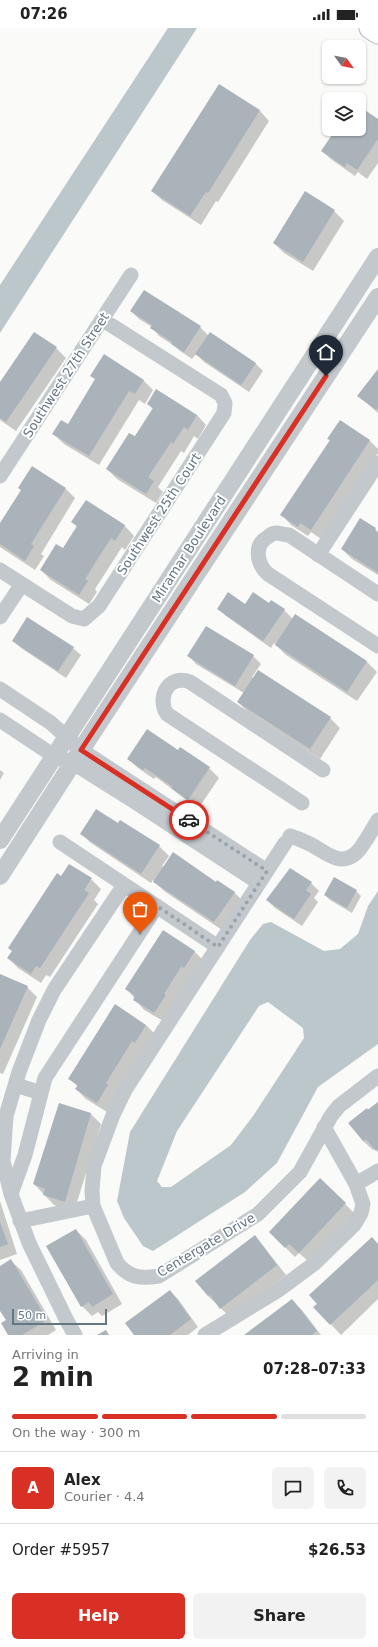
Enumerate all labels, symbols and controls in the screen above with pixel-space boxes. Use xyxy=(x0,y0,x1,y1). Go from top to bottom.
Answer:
text: 07:26 xyxy=(20,5,68,23)
north arrow xyxy=(322,40,366,84)
map controls xyxy=(322,40,366,136)
button: layers xyxy=(322,92,366,136)
street label: Southwest 27th Street xyxy=(20,310,112,440)
pin xyxy=(309,335,343,376)
icon: home xyxy=(315,341,337,363)
street label: Southwest 25th Court xyxy=(114,450,204,578)
street label: Miramar Boulevard xyxy=(149,493,229,605)
courier xyxy=(169,800,209,840)
icon: car xyxy=(178,809,200,831)
pin xyxy=(123,892,157,933)
icon: bag xyxy=(129,898,151,920)
street label: Centergate Drive xyxy=(154,1210,258,1280)
scale bar xyxy=(12,1307,107,1326)
text: 50 m xyxy=(18,1309,46,1322)
text: Arriving in xyxy=(12,1347,79,1362)
text: 07:28–07:33 xyxy=(263,1360,366,1378)
text: 2 min xyxy=(12,1362,94,1392)
text: On the way · 300 m xyxy=(12,1425,140,1440)
button: chat xyxy=(272,1467,314,1509)
button: phone xyxy=(324,1467,366,1509)
text: Alex xyxy=(64,1471,101,1489)
text: A xyxy=(27,1479,39,1497)
text: Courier · 4.4 xyxy=(64,1489,145,1504)
text: Order #5957 xyxy=(12,1541,110,1559)
text: $26.53 xyxy=(308,1541,366,1559)
button: Help xyxy=(12,1593,185,1639)
button: Share xyxy=(193,1593,366,1639)

